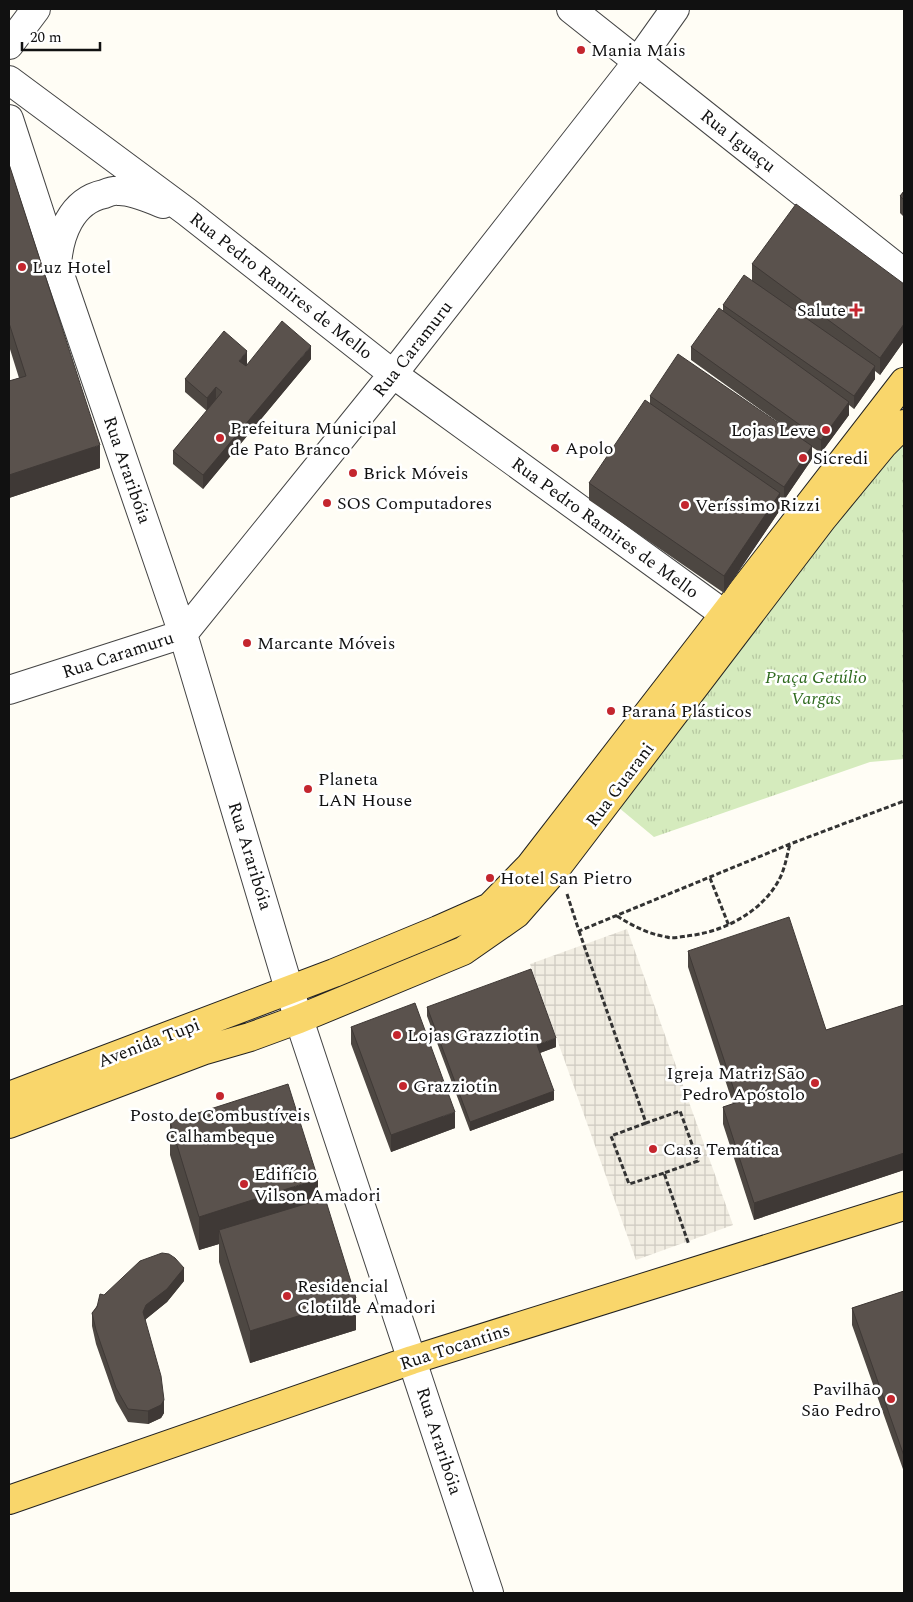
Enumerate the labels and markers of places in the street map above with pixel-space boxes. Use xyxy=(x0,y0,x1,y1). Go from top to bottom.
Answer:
place label: Mania Mais xyxy=(591,37,686,64)
marker: Mania Mais xyxy=(575,44,587,56)
place label: Luz Hotel xyxy=(32,254,111,281)
marker: Luz Hotel xyxy=(16,261,28,273)
place label: Salute xyxy=(797,297,846,324)
marker: Salute xyxy=(850,304,862,316)
place label: Prefeitura Municipal de Pato Branco xyxy=(230,415,397,463)
place label: Lojas Leve xyxy=(731,417,816,444)
marker: Lojas Leve xyxy=(820,424,832,436)
marker: Prefeitura Municipal de Pato Branco xyxy=(214,432,226,444)
place label: Apolo xyxy=(565,435,614,462)
marker: Apolo xyxy=(549,442,561,454)
place label: Sicredi xyxy=(813,445,868,472)
marker: Sicredi xyxy=(797,452,809,464)
place label: Brick Móveis xyxy=(363,460,469,487)
marker: Brick Móveis xyxy=(347,467,359,479)
place label: SOS Computadores xyxy=(337,490,492,517)
place label: Veríssimo Rizzi xyxy=(695,492,820,519)
marker: SOS Computadores xyxy=(321,497,333,509)
marker: Veríssimo Rizzi xyxy=(679,499,691,511)
place label: Marcante Móveis xyxy=(257,630,395,657)
marker: Marcante Móveis xyxy=(241,637,253,649)
place label: Paraná Plásticos xyxy=(621,698,752,725)
marker: Paraná Plásticos xyxy=(605,705,617,717)
place label: Planeta LAN House xyxy=(318,766,412,814)
marker: Planeta LAN House xyxy=(302,783,314,795)
place label: Hotel San Pietro xyxy=(500,865,632,892)
marker: Hotel San Pietro xyxy=(484,872,496,884)
place label: Lojas Grazziotin xyxy=(407,1022,540,1049)
marker: Lojas Grazziotin xyxy=(391,1029,403,1041)
place label: Igreja Matriz São Pedro Apóstolo xyxy=(667,1060,805,1108)
place label: Grazziotin xyxy=(413,1073,498,1100)
marker: Igreja Matriz São Pedro Apóstolo xyxy=(809,1077,821,1089)
marker: Grazziotin xyxy=(397,1080,409,1092)
marker: Posto de Combustíveis Calhambeque xyxy=(214,1090,226,1102)
place label: Posto de Combustíveis Calhambeque xyxy=(130,1102,310,1150)
place label: Casa Temática xyxy=(663,1136,780,1163)
marker: Casa Temática xyxy=(647,1143,659,1155)
place label: Edifício Vilson Amadori xyxy=(254,1161,381,1209)
marker: Edifício Vilson Amadori xyxy=(238,1178,250,1190)
place label: Residencial Clotilde Amadori xyxy=(297,1273,436,1321)
marker: Residencial Clotilde Amadori xyxy=(281,1290,293,1302)
place label: Pavilhão São Pedro xyxy=(801,1376,881,1424)
marker: Pavilhão São Pedro xyxy=(885,1393,897,1405)

